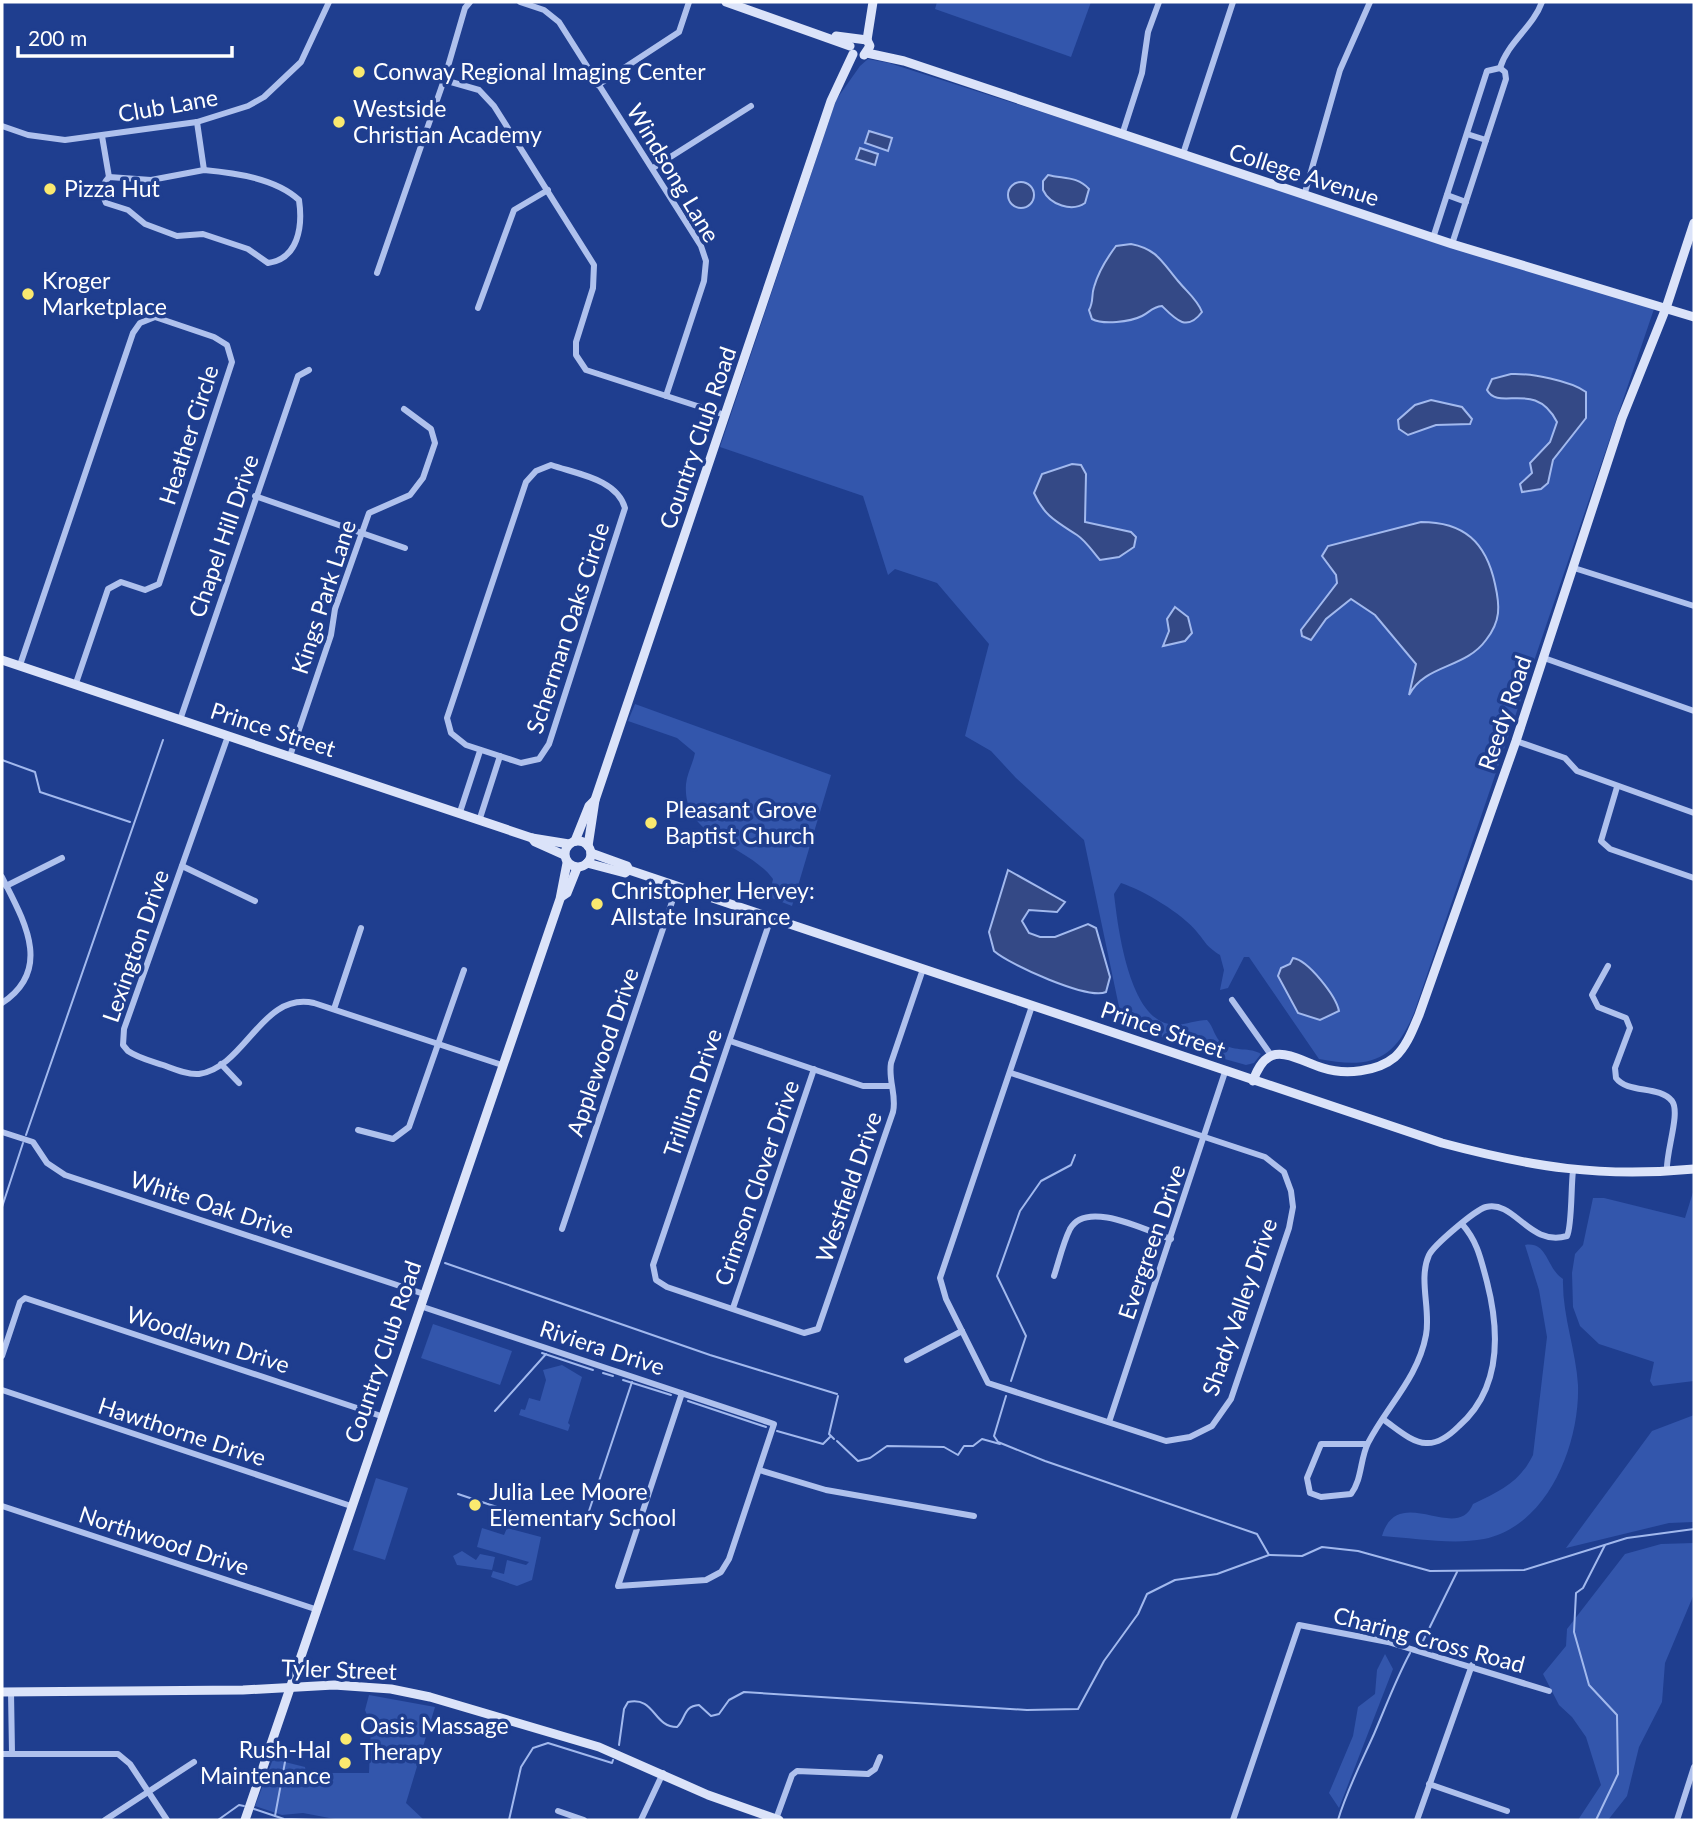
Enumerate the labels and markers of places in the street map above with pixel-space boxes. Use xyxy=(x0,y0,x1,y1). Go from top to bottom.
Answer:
place label: Conway Regional Imaging Center xyxy=(373,57,706,85)
marker: Conway Regional Imaging Center xyxy=(351,64,367,80)
place label: Westside Christian Academy xyxy=(353,94,542,148)
marker: Westside Christian Academy xyxy=(331,114,347,130)
place label: Pizza Hut xyxy=(64,174,161,202)
marker: Pizza Hut xyxy=(42,181,58,197)
place label: Kroger Marketplace xyxy=(42,266,167,320)
marker: Kroger Marketplace xyxy=(20,286,36,302)
place label: Pleasant Grove Baptist Church xyxy=(665,795,817,849)
marker: Pleasant Grove Baptist Church xyxy=(643,815,659,831)
place label: Christopher Hervey: Allstate Insurance xyxy=(611,876,815,930)
marker: Christopher Hervey: Allstate Insurance xyxy=(589,896,605,912)
place label: Julia Lee Moore Elementary School xyxy=(489,1477,676,1531)
marker: Julia Lee Moore Elementary School xyxy=(467,1497,483,1513)
place label: Oasis Massage Therapy xyxy=(360,1711,509,1765)
marker: Oasis Massage Therapy xyxy=(338,1731,354,1747)
place label: Rush-Hal Maintenance xyxy=(200,1735,331,1789)
marker: Rush-Hal Maintenance xyxy=(337,1755,353,1771)

